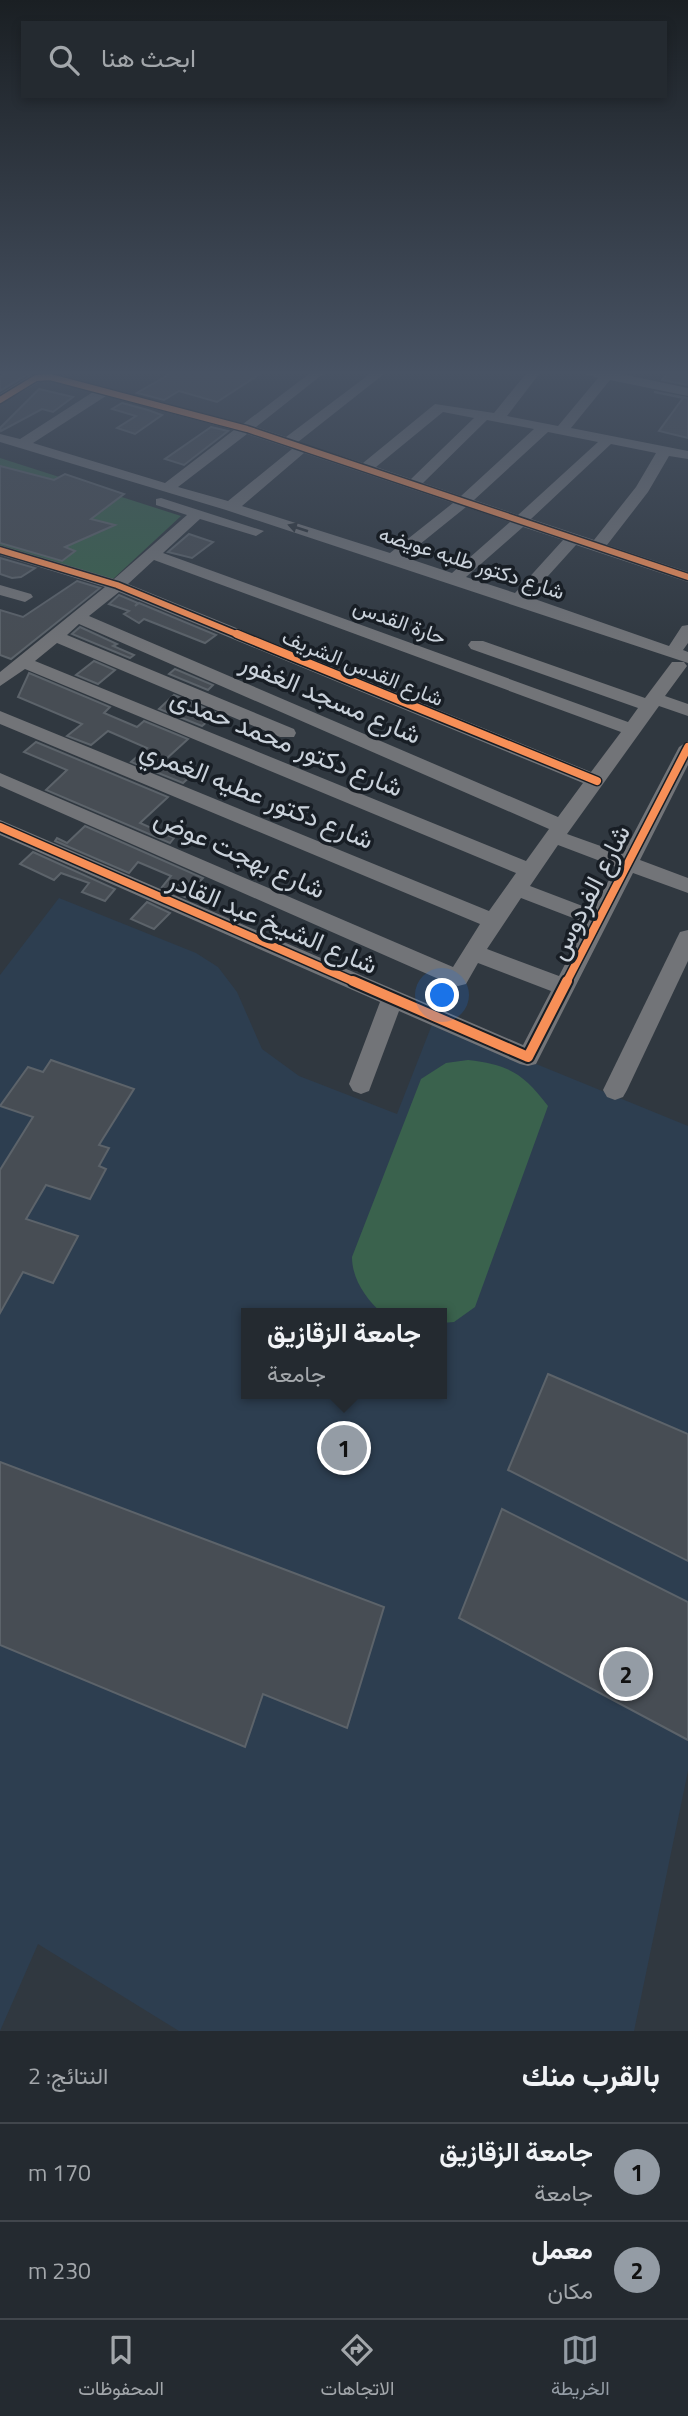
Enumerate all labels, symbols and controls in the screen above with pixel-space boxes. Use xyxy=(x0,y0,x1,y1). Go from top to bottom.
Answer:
search box xyxy=(21,21,667,98)
text: ابحث هنا xyxy=(101,38,196,77)
icon: search xyxy=(45,41,83,79)
street label: شارع دكتور طلبه عويضه xyxy=(375,517,569,607)
one-way arrow xyxy=(287,523,308,533)
street label: حارة القدس xyxy=(349,589,451,653)
street label: شارع القدس الشريف xyxy=(277,620,449,714)
street label: شارع مسجد الغفور xyxy=(234,642,427,754)
street label: شارع دكتور محمد حمدى xyxy=(165,678,409,806)
street label: شارع دكتور عطيه الغمري xyxy=(134,729,380,861)
street label: شارع بهجت عوض xyxy=(148,798,332,908)
street label: شارع الفردوس xyxy=(538,818,640,966)
street label: شارع الشيخ عبد القادر xyxy=(161,860,384,984)
your location xyxy=(425,978,459,1012)
popup xyxy=(241,1308,447,1399)
text: جامعة الزقازيق xyxy=(267,1313,421,1352)
text: جامعة xyxy=(267,1356,326,1391)
pin: 1 xyxy=(321,1422,367,1474)
pin: 2 xyxy=(603,1648,649,1700)
text: بالقرب منك xyxy=(522,2052,660,2098)
text: النتائج: 2 xyxy=(28,2058,108,2093)
text: جامعة الزقازيق xyxy=(439,2132,593,2171)
text: 170 m xyxy=(28,2155,91,2190)
text: 1 xyxy=(631,2155,643,2190)
text: جامعة xyxy=(534,2175,593,2210)
text: معمل xyxy=(531,2230,593,2269)
text: 230 m xyxy=(28,2253,91,2288)
text: 2 xyxy=(631,2253,643,2288)
text: مكان xyxy=(547,2273,593,2308)
tab: المحفوظات xyxy=(78,2331,164,2405)
tab: الاتجاهات xyxy=(321,2331,394,2405)
tab: الخريطة xyxy=(551,2331,610,2405)

